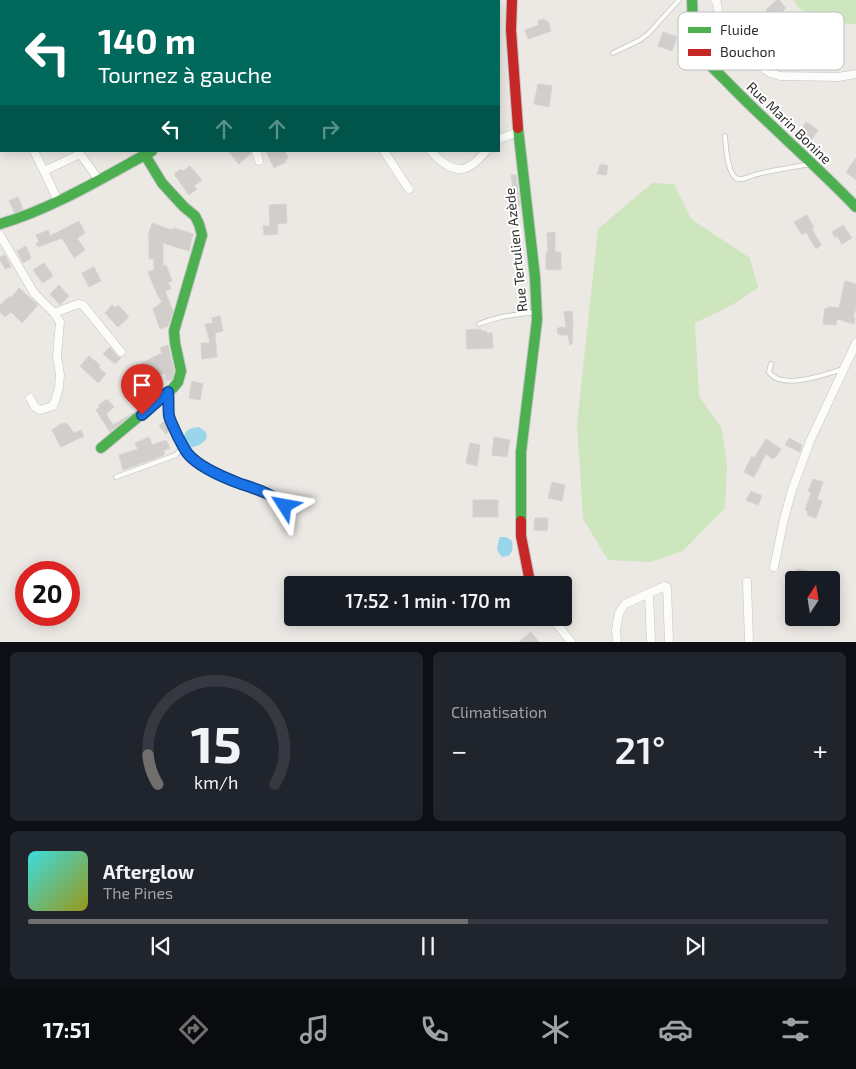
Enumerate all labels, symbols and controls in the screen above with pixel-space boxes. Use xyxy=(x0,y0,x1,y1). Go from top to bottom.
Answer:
legend xyxy=(678,12,844,70)
text: 140 m xyxy=(98,19,196,61)
icon: left xyxy=(15,20,80,85)
text: Fluide xyxy=(720,21,759,38)
text: Bouchon xyxy=(720,43,776,60)
text: Tournez à gauche xyxy=(98,61,272,87)
street label: Rue Marin Bonine xyxy=(743,78,835,167)
icon: left xyxy=(157,115,185,143)
icon: ahead xyxy=(210,115,238,143)
icon: ahead xyxy=(263,115,291,143)
icon: right xyxy=(316,115,344,143)
street label: Rue Tertulien Azède xyxy=(501,187,530,313)
pin xyxy=(121,364,163,415)
icon: arrive xyxy=(128,371,156,399)
position arrow xyxy=(258,479,310,531)
speed limit sign: 20 xyxy=(15,561,80,626)
north arrow xyxy=(785,571,840,626)
map controls xyxy=(785,571,840,626)
text: 17:52 · 1 min · 170 m xyxy=(345,589,511,612)
text: Climatisation xyxy=(451,702,547,721)
text: 15 xyxy=(191,711,242,773)
text: 21° xyxy=(614,726,666,772)
text: − xyxy=(451,733,467,767)
text: + xyxy=(813,733,828,767)
text: km/h xyxy=(194,771,239,793)
text: Afterglow xyxy=(103,860,194,883)
text: The Pines xyxy=(103,883,173,902)
icon: previous xyxy=(147,932,175,960)
icon: pause xyxy=(414,932,442,960)
icon: next xyxy=(681,932,709,960)
icon: directions xyxy=(176,1012,211,1047)
icon: music xyxy=(297,1012,332,1047)
icon: phone xyxy=(417,1012,452,1047)
icon: climate xyxy=(538,1012,573,1047)
icon: car xyxy=(658,1012,693,1047)
icon: filters xyxy=(778,1012,813,1047)
text: 17:51 xyxy=(43,1016,91,1042)

